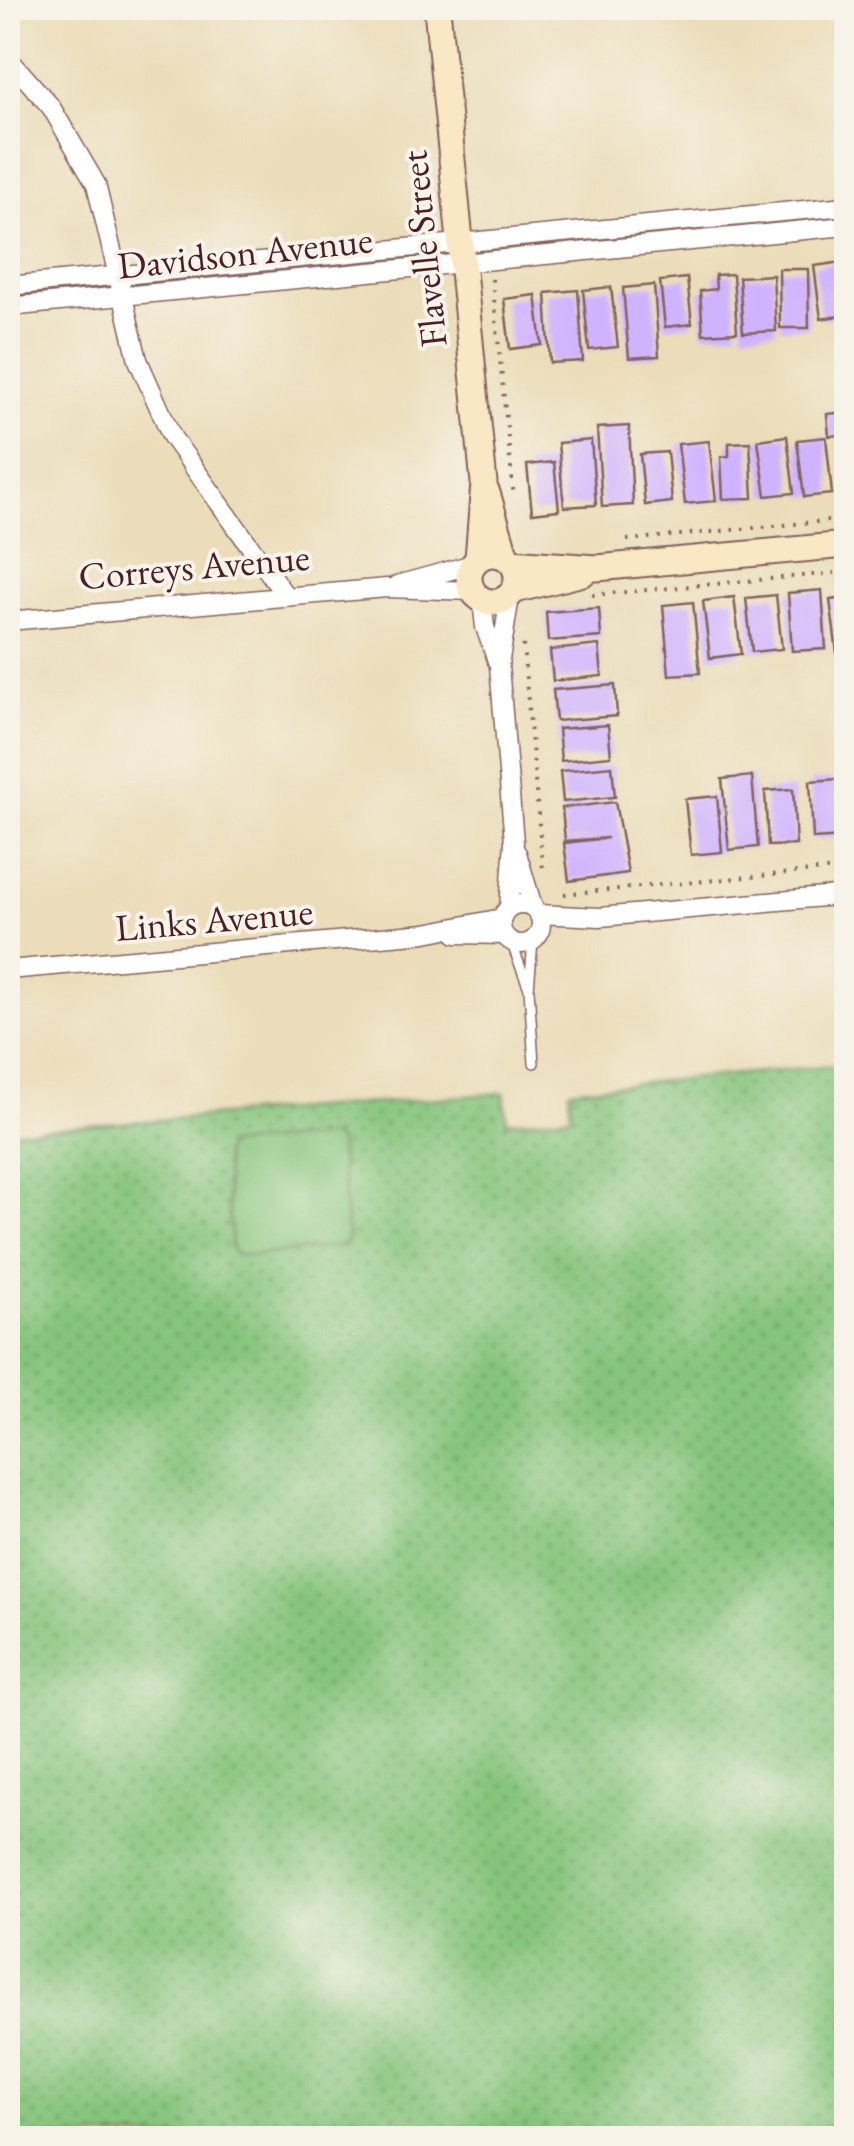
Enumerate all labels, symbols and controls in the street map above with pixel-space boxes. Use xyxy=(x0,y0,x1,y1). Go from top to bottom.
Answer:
street label: Flavelle Street xyxy=(388,148,458,350)
street label: Davidson Avenue xyxy=(115,214,375,290)
street label: Correys Avenue xyxy=(77,532,311,600)
street label: Links Avenue xyxy=(113,886,315,952)

